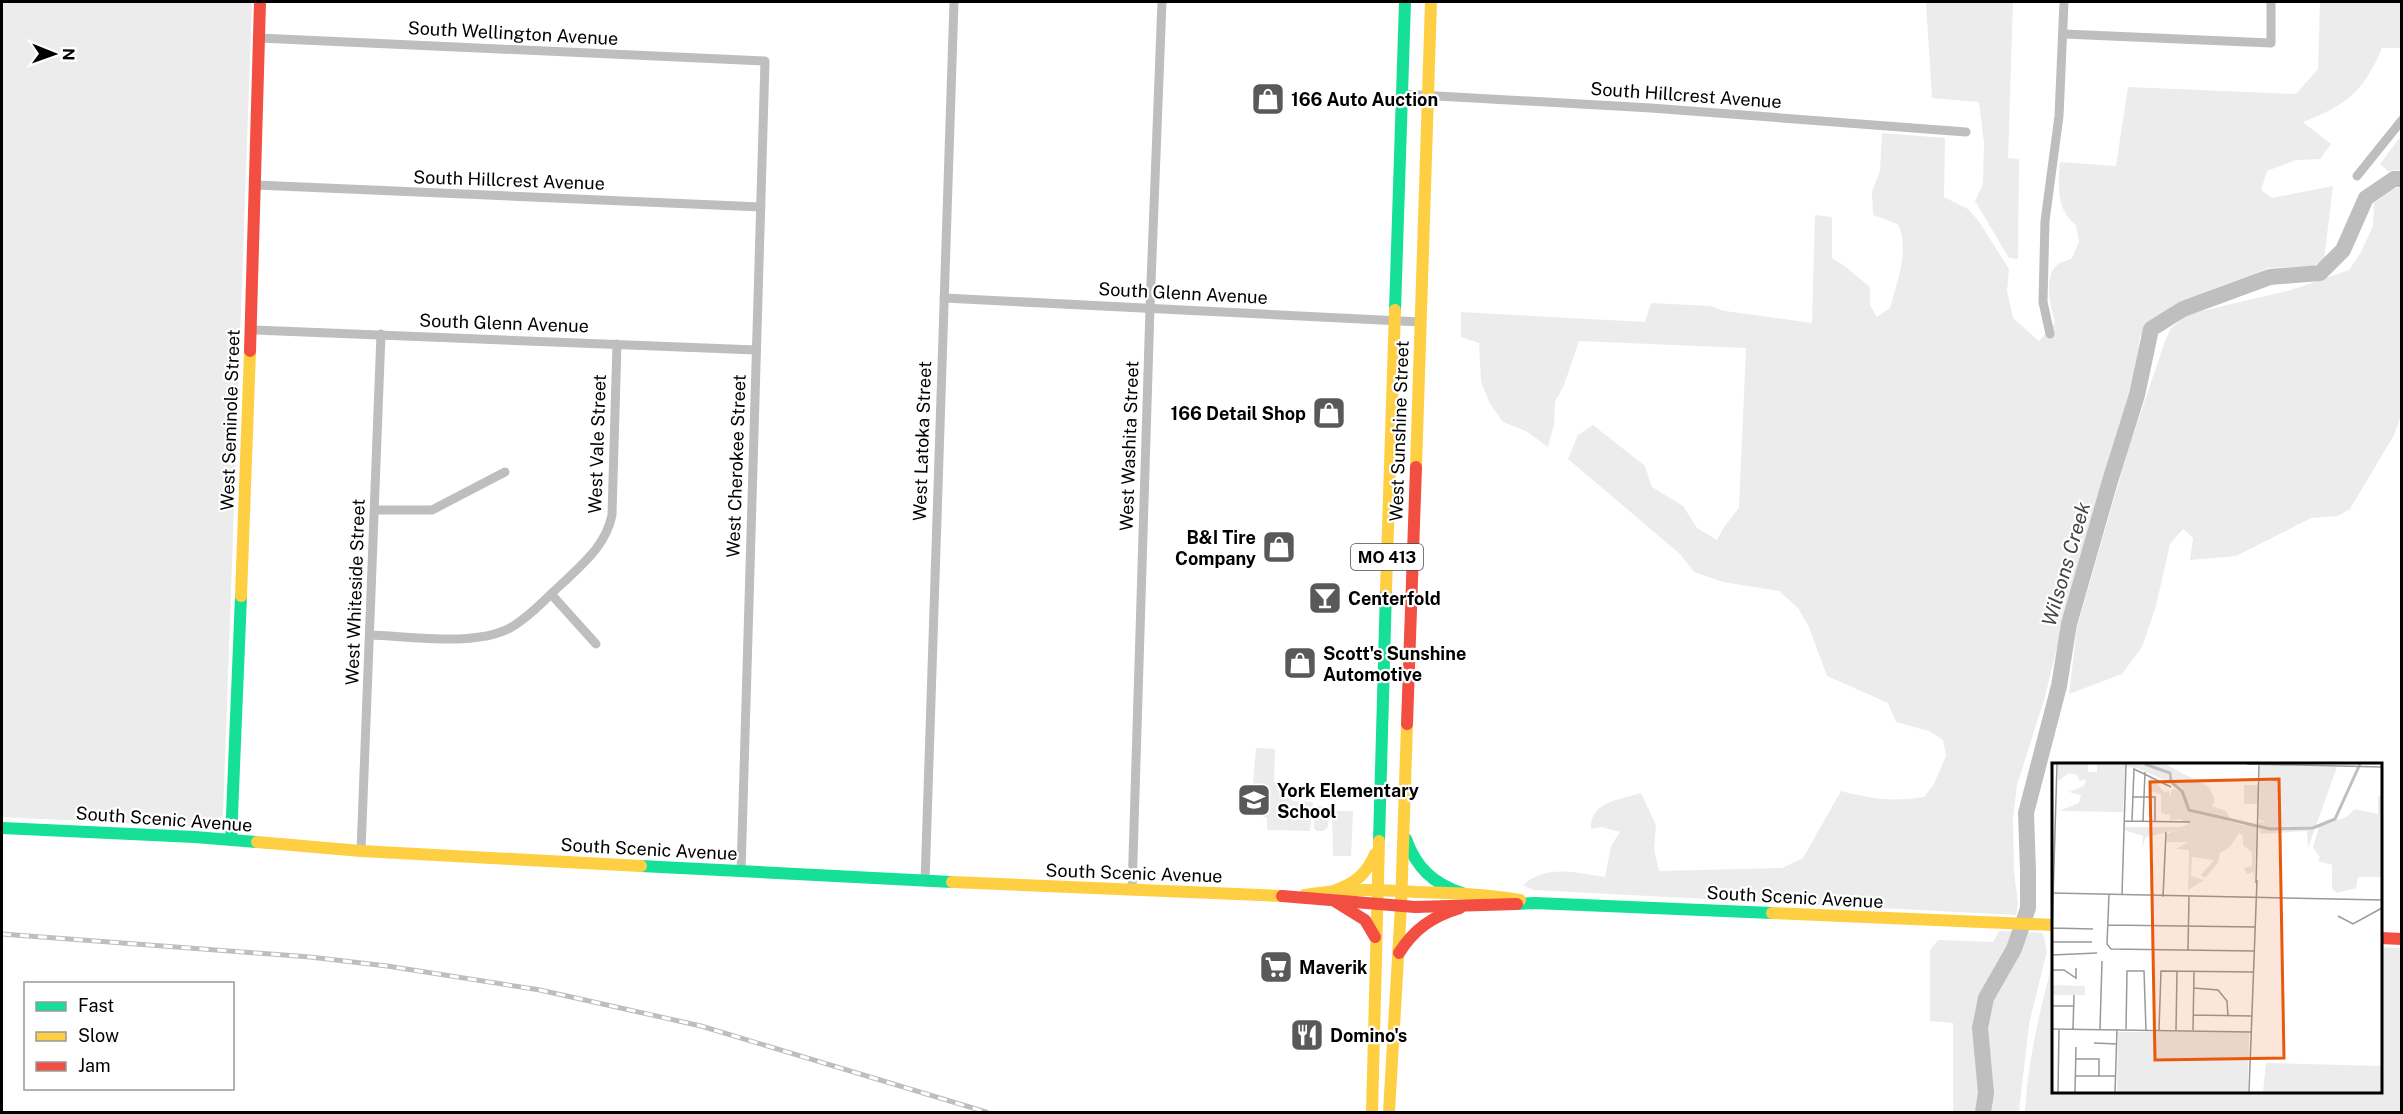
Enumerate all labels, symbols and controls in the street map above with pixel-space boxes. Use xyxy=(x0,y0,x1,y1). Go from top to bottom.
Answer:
street label: South Wellington Avenue xyxy=(407,17,619,49)
north arrow xyxy=(24,24,84,84)
text: N xyxy=(59,48,78,61)
street label: South Hillcrest Avenue xyxy=(1590,78,1782,112)
shop icon: 166 Auto Auction xyxy=(1250,81,1286,117)
place label: 166 Auto Auction xyxy=(1291,89,1438,110)
street label: South Hillcrest Avenue xyxy=(413,166,605,194)
street label: South Glenn Avenue xyxy=(1098,278,1268,308)
street label: South Glenn Avenue xyxy=(419,310,589,336)
street label: West Seminole Street xyxy=(216,329,244,511)
street label: West Sunshine Street xyxy=(1385,340,1413,522)
street label: West Washita Street xyxy=(1116,360,1142,532)
street label: West Latoka Street xyxy=(909,361,935,521)
street label: West Vale Street xyxy=(584,374,610,514)
street label: West Cherokee Street xyxy=(722,374,750,558)
shop icon: 166 Detail Shop xyxy=(1311,395,1347,431)
place label: 166 Detail Shop xyxy=(1171,403,1306,424)
street label: West Whiteside Street xyxy=(341,498,369,686)
water label: Wilsons Creek xyxy=(2037,499,2095,629)
place label: B&I Tire Company xyxy=(1175,527,1256,569)
shop icon: B&I Tire Company xyxy=(1261,529,1297,565)
road number: MO 413 xyxy=(1351,544,1423,570)
bar icon: Centerfold xyxy=(1307,580,1343,616)
place label: Centerfold xyxy=(1348,588,1441,609)
place label: Scott's Sunshine Automotive xyxy=(1323,643,1466,685)
shop icon: Scott's Sunshine Automotive xyxy=(1282,645,1318,681)
inset map xyxy=(2052,763,2382,1093)
place label: York Elementary School xyxy=(1277,780,1419,822)
school or university icon: York Elementary School xyxy=(1236,782,1272,818)
street label: South Scenic Avenue xyxy=(75,802,253,836)
street label: South Scenic Avenue xyxy=(560,834,738,864)
street label: South Scenic Avenue xyxy=(1045,859,1223,887)
street label: South Scenic Avenue xyxy=(1706,882,1884,912)
supermarket icon: Maverik xyxy=(1258,949,1294,985)
place label: Maverik xyxy=(1299,957,1368,978)
legend xyxy=(24,982,234,1090)
text: Fast xyxy=(78,995,114,1016)
restaurant icon: Domino's xyxy=(1289,1017,1325,1053)
text: Slow xyxy=(78,1025,119,1046)
place label: Domino's xyxy=(1330,1025,1407,1046)
text: Jam xyxy=(78,1055,111,1076)

